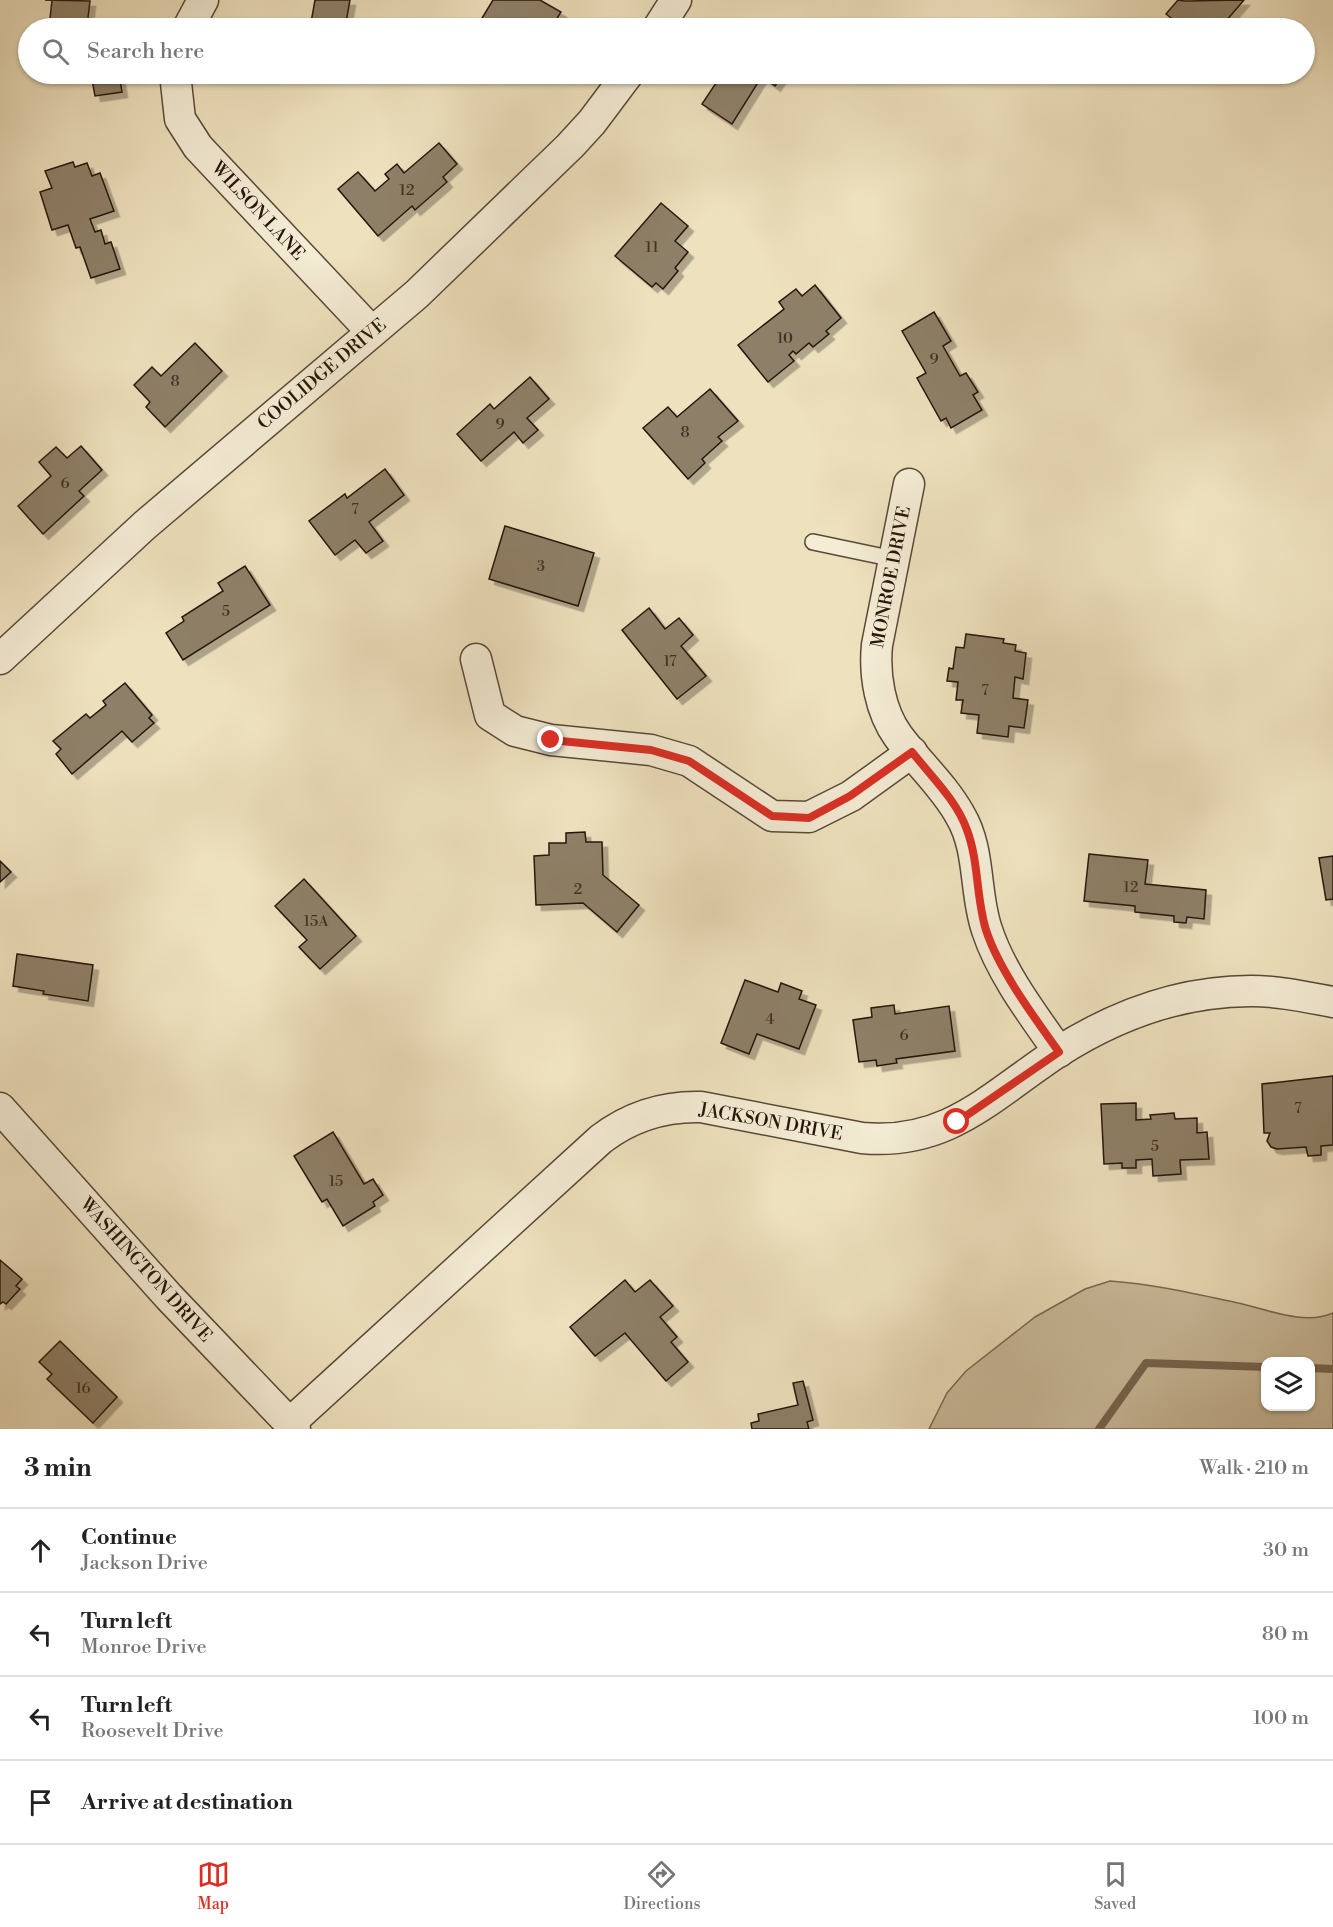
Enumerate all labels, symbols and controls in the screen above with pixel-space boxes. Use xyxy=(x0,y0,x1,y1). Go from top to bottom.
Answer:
search box xyxy=(18,18,1315,84)
icon: search xyxy=(39,35,72,68)
text: Search here xyxy=(87,38,204,65)
street label: WILSON LANE xyxy=(206,156,310,265)
house number: 12 xyxy=(399,181,415,200)
house number: 11 xyxy=(645,238,659,257)
street label: COOLIDGE DRIVE xyxy=(253,313,391,435)
house number: 10 xyxy=(777,329,793,348)
house number: 9 xyxy=(929,350,939,369)
house number: 8 xyxy=(170,372,180,391)
house number: 9 xyxy=(495,415,505,434)
house number: 8 xyxy=(680,423,690,442)
house number: 6 xyxy=(60,474,70,493)
house number: 7 xyxy=(351,500,359,519)
street label: MONROE DRIVE xyxy=(866,504,916,650)
house number: 3 xyxy=(537,557,545,576)
house number: 5 xyxy=(222,602,230,621)
house number: 17 xyxy=(663,652,677,671)
house number: 7 xyxy=(981,681,989,700)
route end xyxy=(537,726,563,752)
house number: 12 xyxy=(1123,878,1139,897)
house number: 2 xyxy=(574,880,582,899)
house number: 15A xyxy=(303,912,329,931)
house number: 4 xyxy=(766,1010,775,1029)
house number: 6 xyxy=(899,1026,909,1045)
street label: JACKSON DRIVE xyxy=(696,1098,845,1146)
house number: 7 xyxy=(1294,1099,1302,1118)
route start xyxy=(943,1108,969,1134)
house number: 5 xyxy=(1151,1137,1159,1156)
house number: 15 xyxy=(329,1172,343,1191)
street label: WASHINGTON DRIVE xyxy=(74,1192,217,1347)
map controls xyxy=(1261,1357,1315,1411)
button: layers xyxy=(1261,1357,1315,1411)
house number: 16 xyxy=(75,1379,91,1398)
text: 3 min xyxy=(24,1452,92,1484)
text: Walk · 210 m xyxy=(1200,1456,1309,1481)
text: Continue xyxy=(81,1524,177,1551)
icon: ahead xyxy=(24,1534,57,1567)
text: 30 m xyxy=(1263,1538,1309,1563)
text: Jackson Drive xyxy=(81,1551,208,1576)
text: Turn left xyxy=(81,1608,172,1635)
icon: left xyxy=(24,1618,57,1651)
text: 80 m xyxy=(1262,1622,1309,1647)
text: Monroe Drive xyxy=(81,1635,207,1660)
text: Turn left xyxy=(81,1692,172,1719)
icon: left xyxy=(24,1702,57,1735)
text: 100 m xyxy=(1253,1706,1309,1731)
text: Roosevelt Drive xyxy=(81,1719,224,1744)
icon: arrive xyxy=(24,1786,57,1819)
text: Arrive at destination xyxy=(81,1789,293,1816)
tab: Map xyxy=(197,1858,230,1914)
tab: Directions xyxy=(623,1858,701,1914)
tab: Saved xyxy=(1094,1858,1136,1914)

